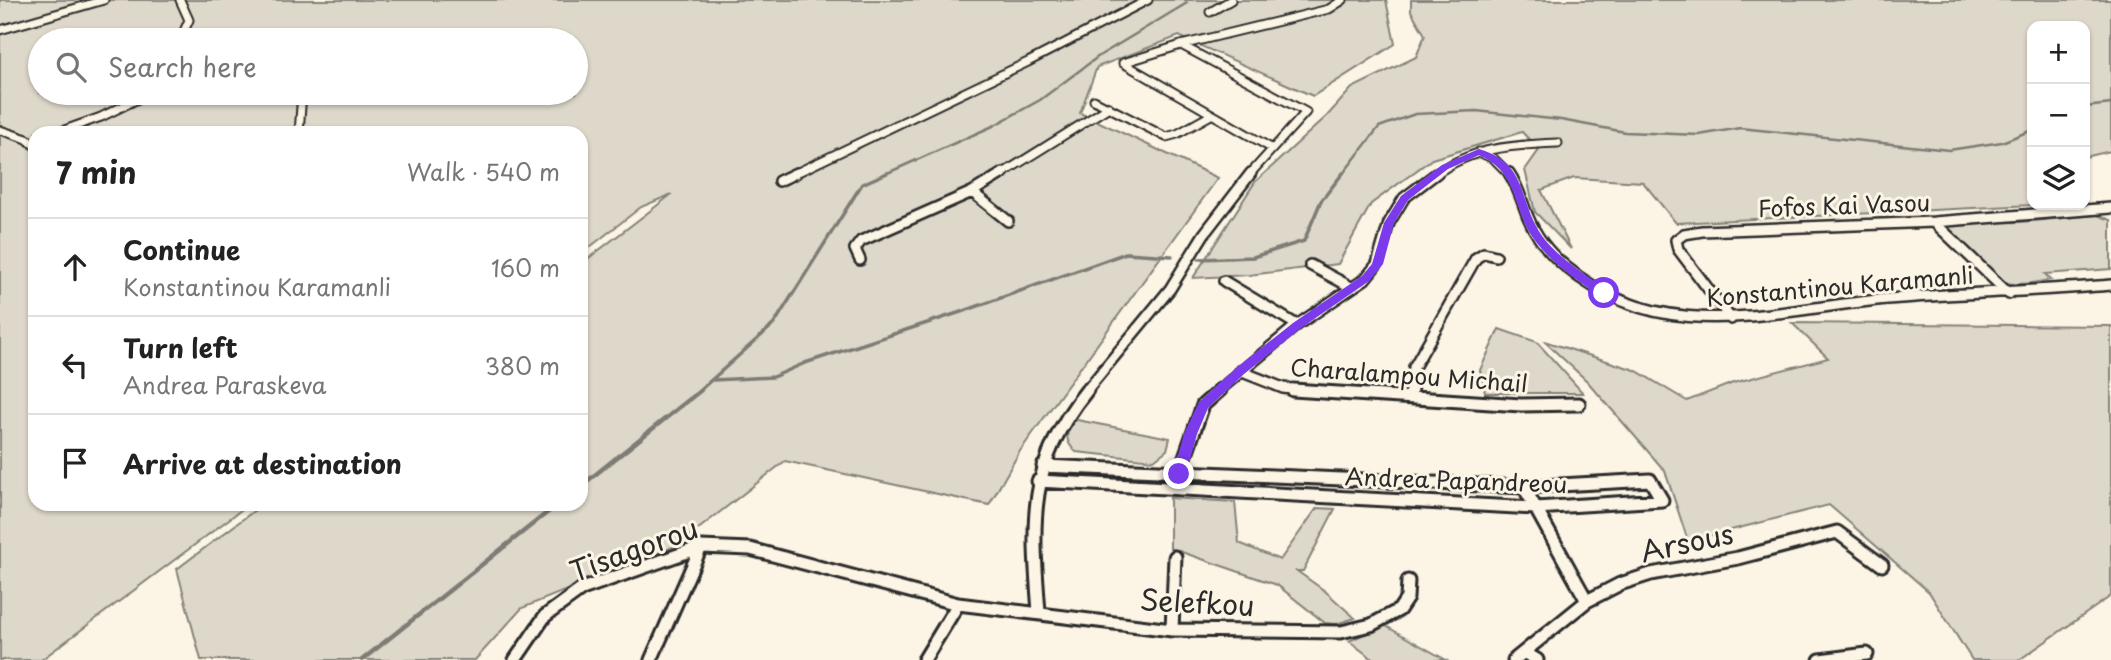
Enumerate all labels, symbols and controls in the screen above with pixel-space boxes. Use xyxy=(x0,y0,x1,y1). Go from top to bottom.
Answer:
map controls xyxy=(2027,21,2090,210)
button: + xyxy=(2027,21,2090,84)
search box xyxy=(28,28,588,105)
text: Search here xyxy=(108,47,257,86)
icon: search xyxy=(52,48,90,86)
button: − xyxy=(2027,84,2090,147)
button: layers xyxy=(2027,147,2090,210)
text: 7 min xyxy=(56,149,137,194)
text: Walk · 540 m xyxy=(407,154,560,189)
street label: Fofos Kai Vasou xyxy=(1757,184,1931,225)
text: Continue xyxy=(123,230,240,269)
icon: ahead xyxy=(56,248,94,286)
text: 160 m xyxy=(491,250,560,285)
street label: Konstantinou Karamanli xyxy=(1705,256,1975,315)
text: Konstantinou Karamanli xyxy=(123,269,391,304)
route start xyxy=(1588,277,1619,308)
text: Turn left xyxy=(123,328,238,367)
icon: left xyxy=(56,346,94,384)
text: 380 m xyxy=(485,348,560,383)
street label: Charalampou Michail xyxy=(1289,349,1529,400)
text: Andrea Paraskeva xyxy=(123,367,327,402)
icon: arrive xyxy=(56,444,94,482)
text: Arrive at destination xyxy=(123,444,402,483)
route end xyxy=(1163,458,1194,489)
street label: Andrea Papandreou xyxy=(1344,458,1568,501)
street label: Tisagorou xyxy=(563,505,704,592)
street label: Arsous xyxy=(1636,511,1737,572)
street label: Selefkou xyxy=(1139,577,1255,626)

